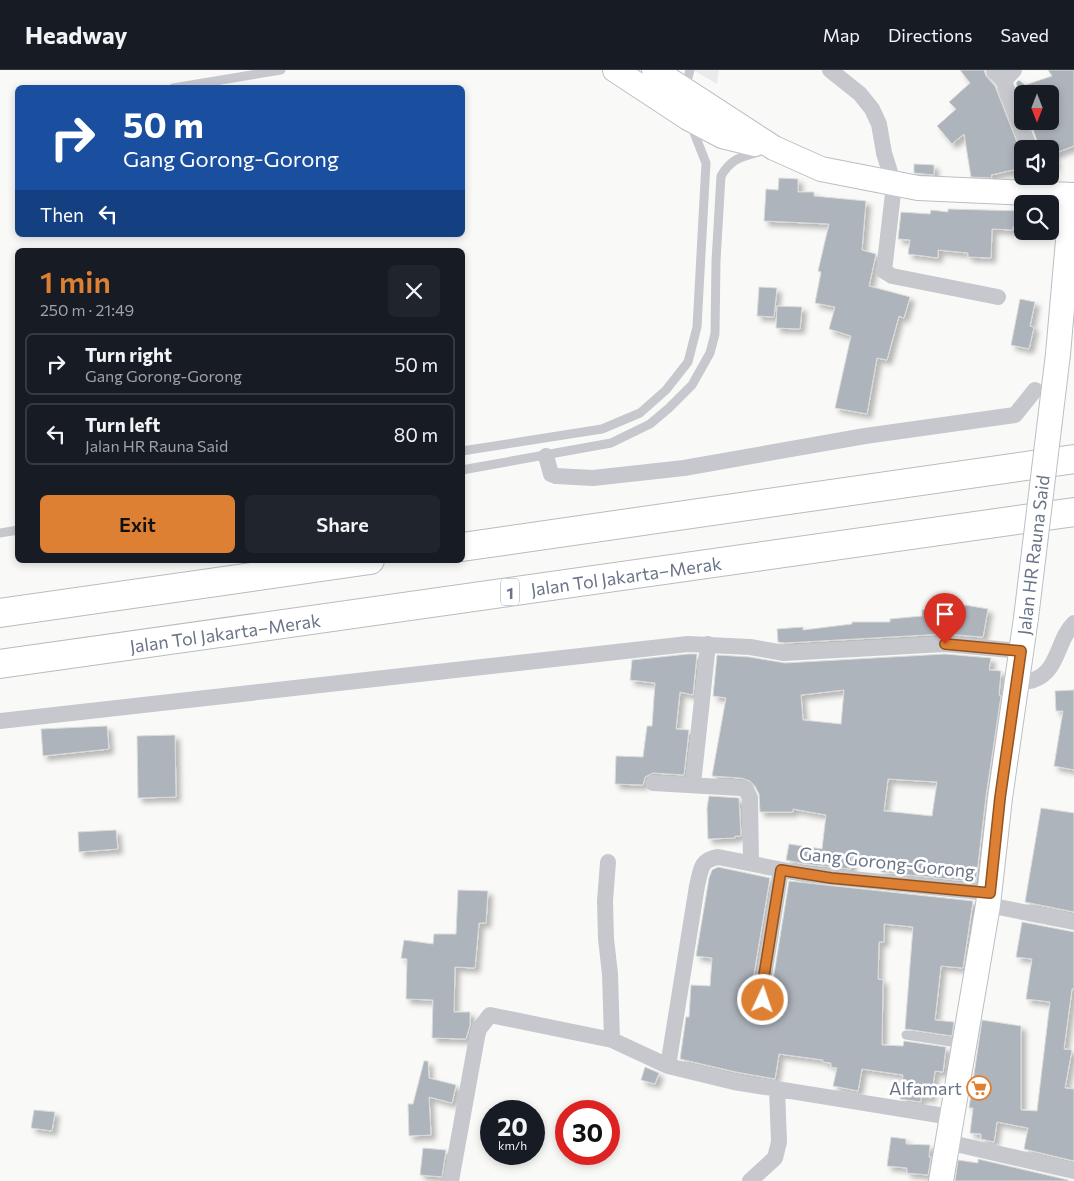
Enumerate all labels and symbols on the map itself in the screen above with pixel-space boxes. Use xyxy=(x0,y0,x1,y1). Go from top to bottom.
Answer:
north arrow xyxy=(1014,85,1059,130)
street label: Jalan HR Rauna Said xyxy=(1012,474,1054,636)
street label: Jalan Tol Jakarta–Merak xyxy=(529,552,723,600)
road number: 1 xyxy=(501,578,519,606)
pin xyxy=(924,593,966,644)
street label: Jalan Tol Jakarta–Merak xyxy=(128,609,322,657)
street label: Gang Gorong-Gorong xyxy=(798,842,976,882)
position arrow xyxy=(736,973,788,1025)
supermarket icon: Alfamart xyxy=(966,1075,992,1101)
place label: Alfamart xyxy=(889,1077,962,1099)
speed limit sign: 30 xyxy=(555,1100,620,1165)

